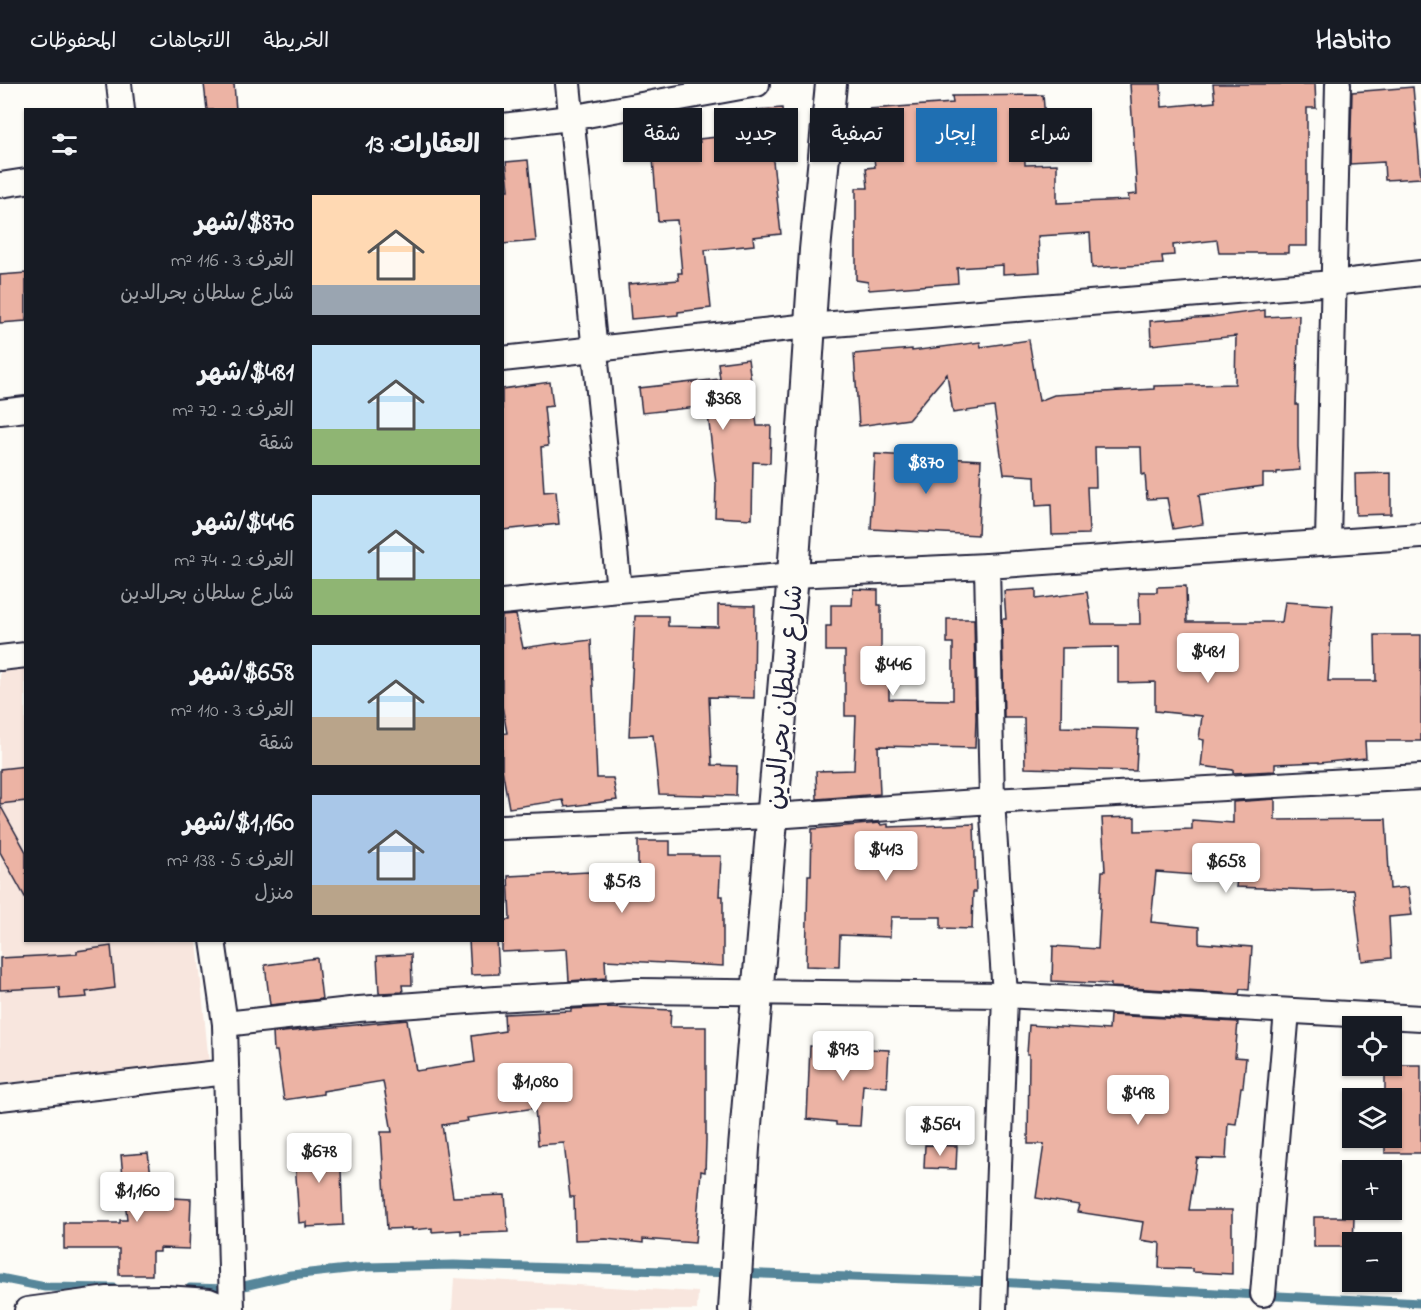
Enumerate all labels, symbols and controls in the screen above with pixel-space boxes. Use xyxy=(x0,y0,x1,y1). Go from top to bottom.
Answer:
text: Habito xyxy=(1316,21,1391,62)
text: المحفوظات xyxy=(30,27,116,57)
text: الاتجاهات xyxy=(149,27,231,57)
text: الخريطة xyxy=(264,27,329,57)
chip: شقة xyxy=(623,108,702,162)
chip: جديد xyxy=(714,108,798,162)
chip: تصفية xyxy=(810,108,904,162)
chip: إيجار xyxy=(916,108,997,162)
chip: شراء xyxy=(1009,108,1092,162)
text: العقارات: 13 xyxy=(365,127,480,165)
icon: filters xyxy=(48,128,81,161)
text: $870/شهر xyxy=(195,205,294,243)
icon: home xyxy=(360,219,432,291)
text: الغرف: 3 · 116 m² xyxy=(171,247,294,276)
text: شارع سلطان بحرالدين xyxy=(120,280,294,309)
text: $481/شهر xyxy=(198,355,294,393)
icon: home xyxy=(360,369,432,441)
pin: $368 xyxy=(687,380,759,431)
text: $368 xyxy=(705,385,741,414)
text: الغرف: 2 · 72 m² xyxy=(172,397,294,426)
text: شقة xyxy=(259,430,294,459)
pin: $870 xyxy=(890,444,962,495)
text: $870 xyxy=(908,449,944,478)
text: $446/شهر xyxy=(194,505,294,543)
icon: home xyxy=(360,519,432,591)
text: الغرف: 2 · 74 m² xyxy=(174,547,294,576)
text: شارع سلطان بحرالدين xyxy=(120,580,294,609)
street label: شارع سلطان بحرالدين xyxy=(757,583,815,811)
pin: $481 xyxy=(1172,633,1244,684)
text: $481 xyxy=(1191,638,1225,667)
pin: $446 xyxy=(857,646,929,697)
text: $446 xyxy=(874,651,912,680)
text: $658/شهر xyxy=(191,655,294,693)
icon: home xyxy=(360,669,432,741)
text: الغرف: 3 · 110 m² xyxy=(171,697,294,726)
text: شقة xyxy=(259,730,294,759)
text: $1,160/شهر xyxy=(183,805,294,843)
icon: home xyxy=(360,819,432,891)
pin: $413 xyxy=(850,831,922,882)
text: $413 xyxy=(869,836,903,865)
pin: $658 xyxy=(1190,843,1262,894)
text: الغرف: 5 · 138 m² xyxy=(167,847,294,876)
text: $658 xyxy=(1206,848,1246,877)
pin: $513 xyxy=(586,863,658,914)
text: $513 xyxy=(603,868,641,897)
text: منزل xyxy=(255,880,294,909)
map controls xyxy=(1342,1016,1402,1292)
button: locate xyxy=(1342,1016,1402,1076)
pin: $913 xyxy=(807,1031,879,1082)
text: $913 xyxy=(827,1036,859,1065)
pin: $1,080 xyxy=(486,1063,584,1114)
text: $1,080 xyxy=(512,1068,558,1097)
pin: $498 xyxy=(1102,1075,1174,1126)
text: $498 xyxy=(1121,1080,1155,1109)
button: layers xyxy=(1342,1088,1402,1148)
pin: $564 xyxy=(904,1106,976,1157)
text: $564 xyxy=(920,1111,960,1140)
pin: $678 xyxy=(283,1133,355,1184)
text: $678 xyxy=(301,1138,337,1167)
button: + xyxy=(1342,1160,1402,1220)
pin: $1,160 xyxy=(88,1172,186,1223)
text: $1,160 xyxy=(114,1177,160,1206)
button: − xyxy=(1342,1232,1402,1292)

